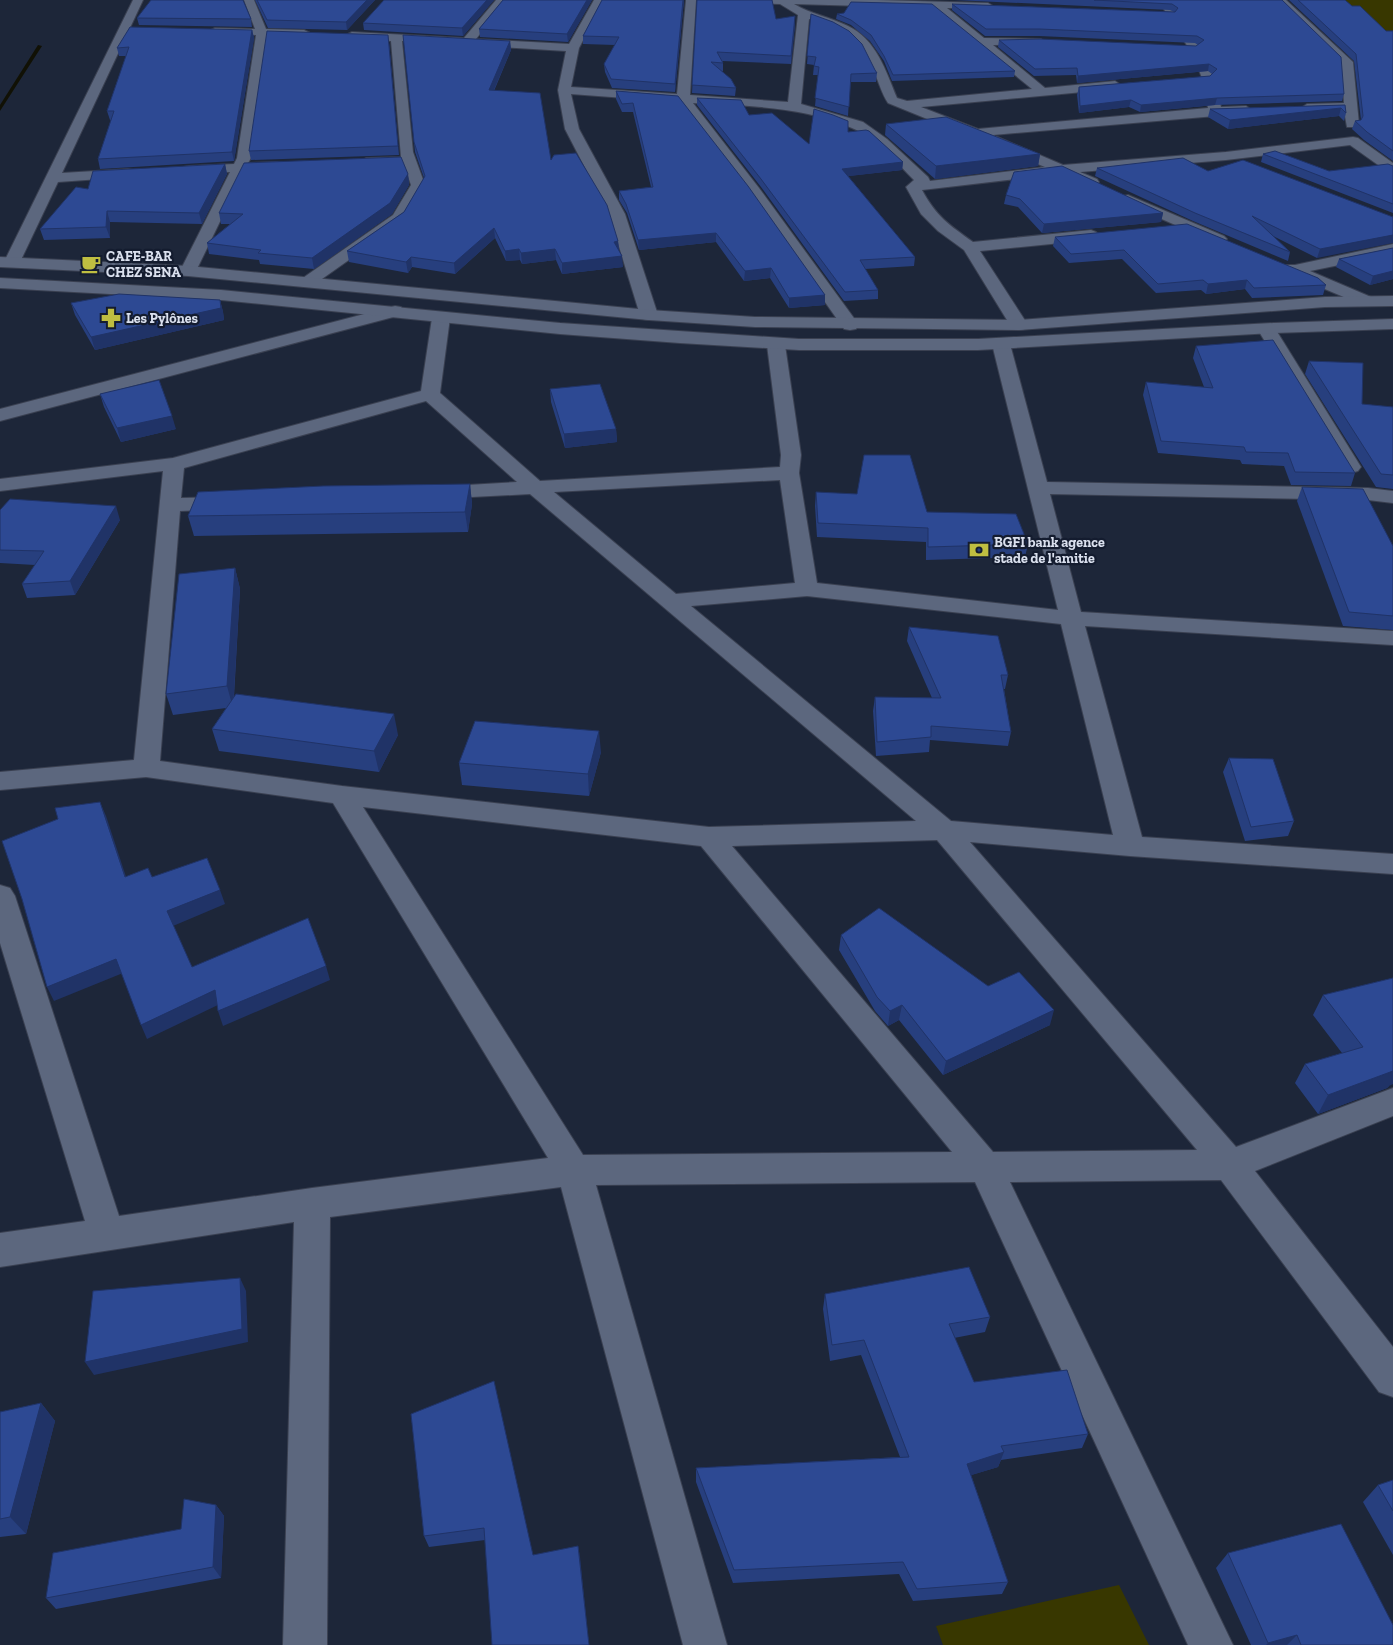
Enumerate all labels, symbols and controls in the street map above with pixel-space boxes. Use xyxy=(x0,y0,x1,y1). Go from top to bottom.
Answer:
place label: CAFE-BAR CHEZ SENA xyxy=(106,248,181,281)
cafe icon: CAFE-BAR CHEZ SENA xyxy=(80,253,102,275)
pharmacy icon: Les Pylônes xyxy=(100,307,122,329)
place label: Les Pylônes xyxy=(126,310,199,327)
place label: BGFI bank agence stade de l'amitie xyxy=(994,534,1105,567)
bank icon: BGFI bank agence stade de l'amitie xyxy=(968,539,990,561)

